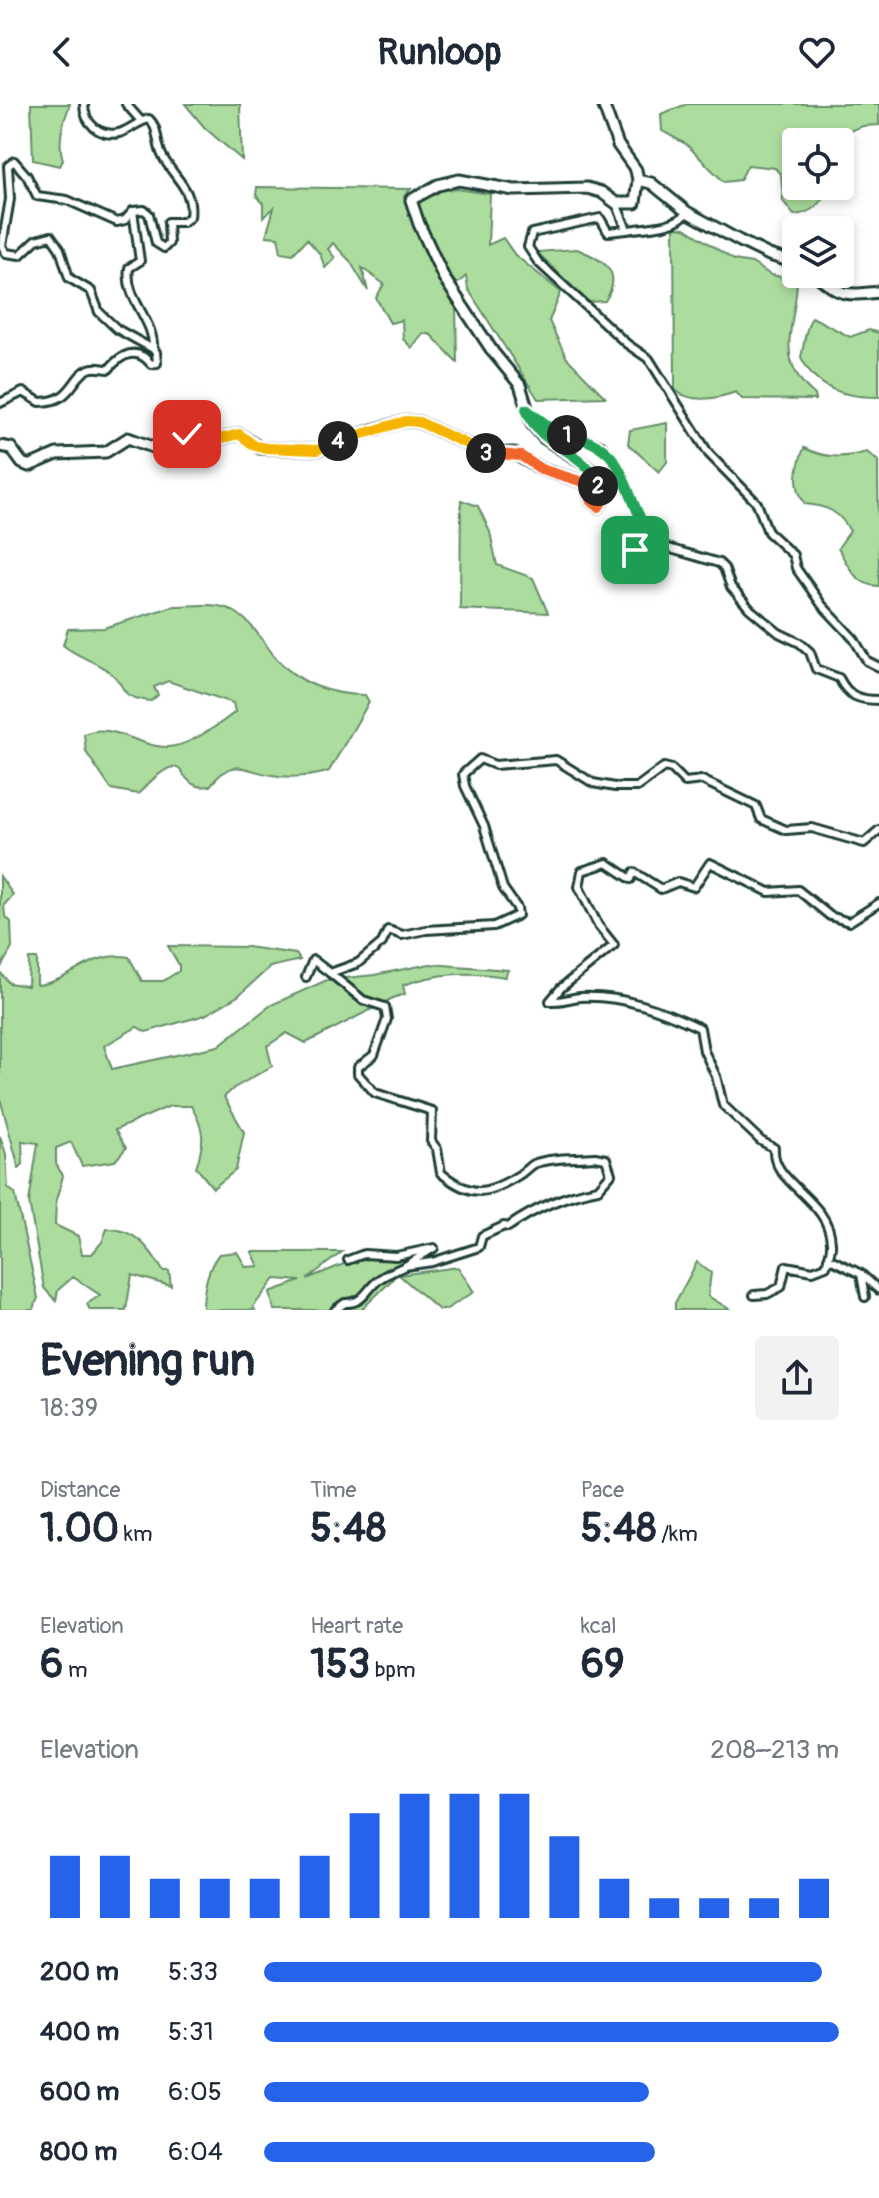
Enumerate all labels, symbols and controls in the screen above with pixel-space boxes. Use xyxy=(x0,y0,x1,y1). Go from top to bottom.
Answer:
icon: back xyxy=(40,30,84,74)
text: Runloop xyxy=(378,30,501,75)
icon: heart xyxy=(795,30,839,74)
map controls xyxy=(782,128,854,288)
button: locate xyxy=(782,128,854,200)
button: layers xyxy=(782,216,854,288)
pin xyxy=(153,400,221,468)
icon: check xyxy=(165,412,209,456)
pin: 1 xyxy=(547,415,587,455)
pin: 4 xyxy=(318,421,358,461)
text: 1 xyxy=(563,421,571,449)
text: 4 xyxy=(332,427,344,455)
pin: 3 xyxy=(466,433,506,473)
text: 3 xyxy=(480,439,492,467)
pin: 2 xyxy=(578,466,618,506)
text: 2 xyxy=(592,472,604,500)
pin xyxy=(601,516,669,584)
icon: arrive xyxy=(613,528,657,572)
text: Evening run xyxy=(40,1334,255,1389)
button: share xyxy=(755,1336,839,1420)
text: 18:39 xyxy=(40,1392,98,1424)
text: Distance xyxy=(40,1476,120,1504)
text: Time xyxy=(310,1476,356,1504)
text: Pace xyxy=(581,1476,624,1504)
text: 1.00 xyxy=(40,1504,119,1553)
text: 5:48 xyxy=(310,1504,386,1553)
text: 5:48 xyxy=(581,1504,656,1553)
text: km xyxy=(119,1520,153,1548)
text: /km xyxy=(656,1520,698,1548)
text: Elevation xyxy=(40,1612,124,1640)
text: Heart rate xyxy=(310,1612,403,1640)
text: kcal xyxy=(581,1612,616,1640)
text: 6 xyxy=(40,1640,63,1689)
text: 153 xyxy=(310,1640,370,1689)
text: 69 xyxy=(581,1640,625,1689)
text: m xyxy=(63,1656,88,1684)
text: bpm xyxy=(370,1656,415,1684)
text: Elevation xyxy=(40,1734,139,1766)
text: 208–213 m xyxy=(710,1734,839,1766)
text: 200 m xyxy=(40,1956,119,1988)
text: 5:33 xyxy=(168,1956,218,1988)
text: 400 m xyxy=(40,2016,119,2048)
text: 5:31 xyxy=(168,2016,214,2048)
text: 600 m xyxy=(40,2076,119,2108)
text: 6:05 xyxy=(168,2076,222,2108)
text: 800 m xyxy=(40,2136,117,2168)
text: 6:04 xyxy=(168,2136,223,2168)

